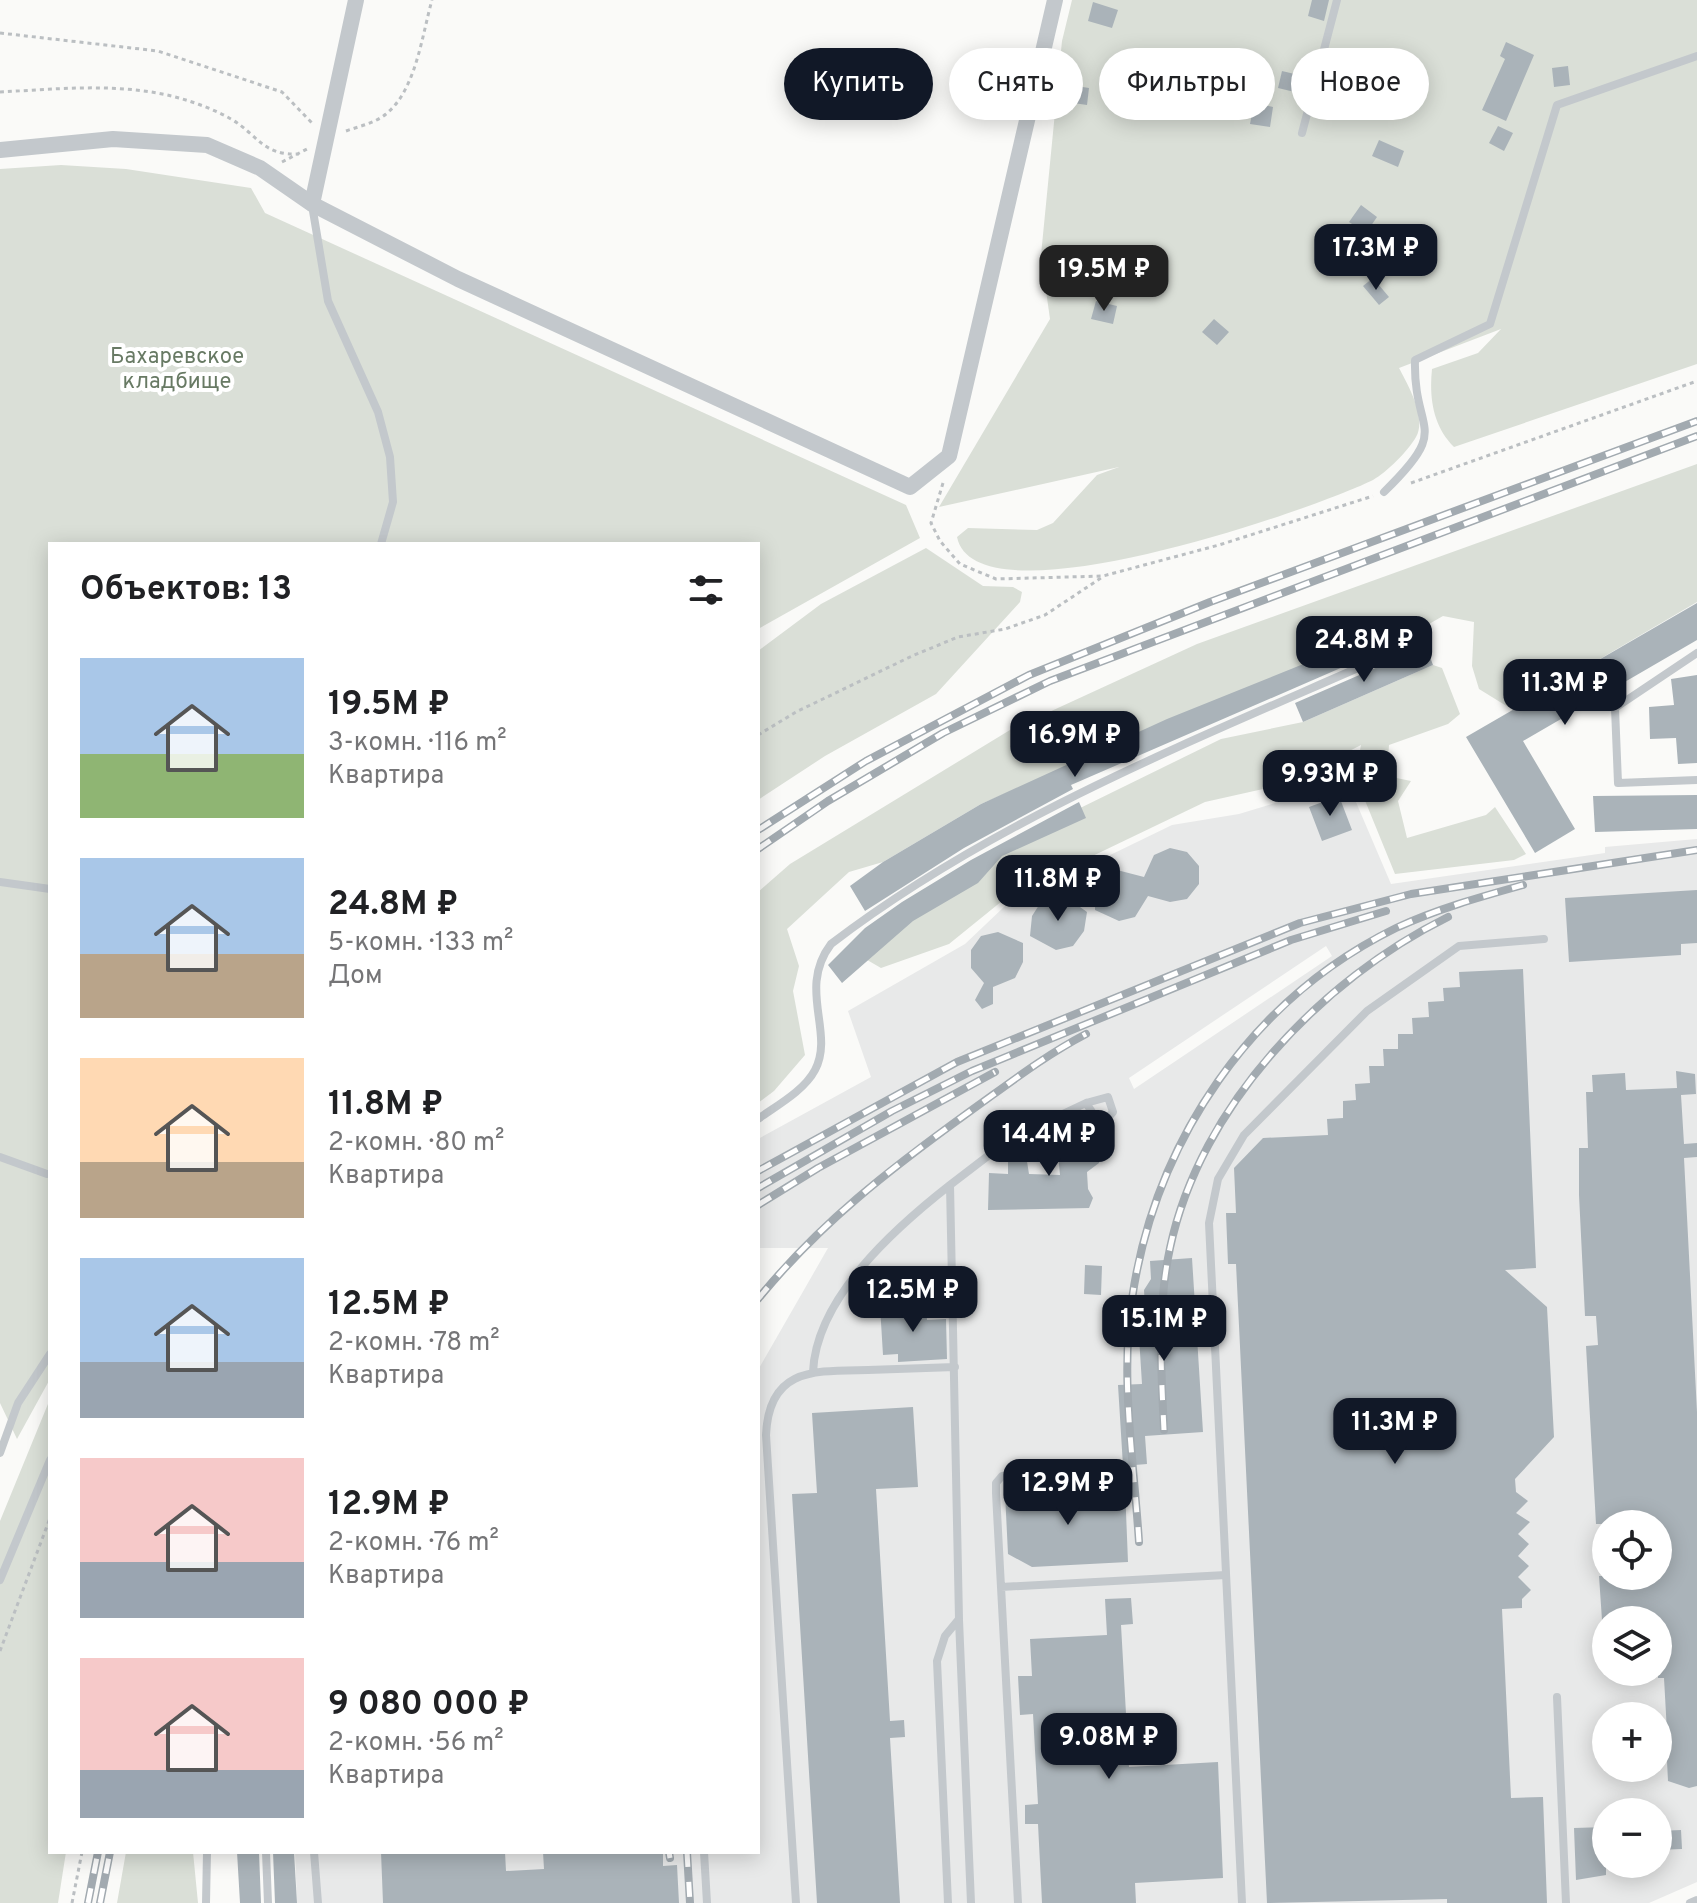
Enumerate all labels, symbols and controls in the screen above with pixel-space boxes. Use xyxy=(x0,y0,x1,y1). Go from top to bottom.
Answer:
chip: Купить xyxy=(784,48,933,120)
chip: Снять xyxy=(949,48,1083,120)
chip: Фильтры xyxy=(1099,48,1275,120)
chip: Новое xyxy=(1291,48,1429,120)
pin: 17.3M ₽ xyxy=(1302,224,1450,292)
text: 17.3M ₽ xyxy=(1332,233,1420,266)
pin: 19.5M ₽ xyxy=(1030,245,1178,313)
text: 19.5M ₽ xyxy=(1057,254,1151,287)
park label: Бахаревское кладбище xyxy=(110,344,244,396)
icon: filters xyxy=(684,568,728,612)
text: Объектов: 13 xyxy=(80,569,292,612)
pin: 24.8M ₽ xyxy=(1290,616,1438,684)
text: 24.8M ₽ xyxy=(1314,625,1414,658)
pin: 11.3M ₽ xyxy=(1491,659,1639,727)
text: 11.3M ₽ xyxy=(1521,668,1609,701)
text: 19.5M ₽ xyxy=(328,684,450,727)
icon: home xyxy=(144,690,240,786)
pin: 16.9M ₽ xyxy=(1001,711,1149,779)
text: 16.9M ₽ xyxy=(1028,720,1122,753)
text: 3-комн. · 116 m² xyxy=(328,727,507,760)
pin: 9.93M ₽ xyxy=(1256,750,1404,818)
text: 9.93M ₽ xyxy=(1281,759,1379,792)
text: Квартира xyxy=(328,760,444,793)
pin: 11.8M ₽ xyxy=(984,855,1132,923)
text: 11.8M ₽ xyxy=(1014,864,1102,897)
text: 24.8M ₽ xyxy=(328,884,458,927)
icon: home xyxy=(144,890,240,986)
text: 5-комн. · 133 m² xyxy=(328,927,513,960)
text: Дом xyxy=(328,960,383,993)
text: 11.8M ₽ xyxy=(328,1084,443,1127)
icon: home xyxy=(144,1090,240,1186)
pin: 14.4M ₽ xyxy=(975,1110,1123,1178)
text: 14.4M ₽ xyxy=(1002,1119,1096,1152)
text: 2-комн. · 80 m² xyxy=(328,1127,504,1160)
text: Квартира xyxy=(328,1160,444,1193)
pin: 12.5M ₽ xyxy=(839,1266,987,1334)
text: 12.5M ₽ xyxy=(866,1275,960,1308)
text: 12.5M ₽ xyxy=(328,1284,450,1327)
icon: home xyxy=(144,1290,240,1386)
pin: 15.1M ₽ xyxy=(1090,1295,1238,1363)
text: 15.1M ₽ xyxy=(1120,1304,1208,1337)
text: 2-комн. · 78 m² xyxy=(328,1327,500,1360)
text: Квартира xyxy=(328,1360,444,1393)
pin: 11.3M ₽ xyxy=(1321,1398,1469,1466)
text: 11.3M ₽ xyxy=(1351,1407,1439,1440)
pin: 12.9M ₽ xyxy=(994,1459,1142,1527)
text: 12.9M ₽ xyxy=(1021,1468,1115,1501)
text: 12.9M ₽ xyxy=(328,1484,450,1527)
icon: home xyxy=(144,1490,240,1586)
map controls xyxy=(1592,1510,1672,1878)
button: locate xyxy=(1592,1510,1672,1590)
text: 2-комн. · 76 m² xyxy=(328,1527,499,1560)
text: Квартира xyxy=(328,1560,444,1593)
button: layers xyxy=(1592,1606,1672,1686)
text: 9 080 000 ₽ xyxy=(328,1684,530,1727)
icon: home xyxy=(144,1690,240,1786)
button: + xyxy=(1592,1702,1672,1782)
pin: 9.08M ₽ xyxy=(1035,1713,1183,1781)
text: 9.08M ₽ xyxy=(1059,1722,1159,1755)
text: 2-комн. · 56 m² xyxy=(328,1727,504,1760)
text: Квартира xyxy=(328,1760,444,1793)
button: − xyxy=(1592,1798,1672,1878)

